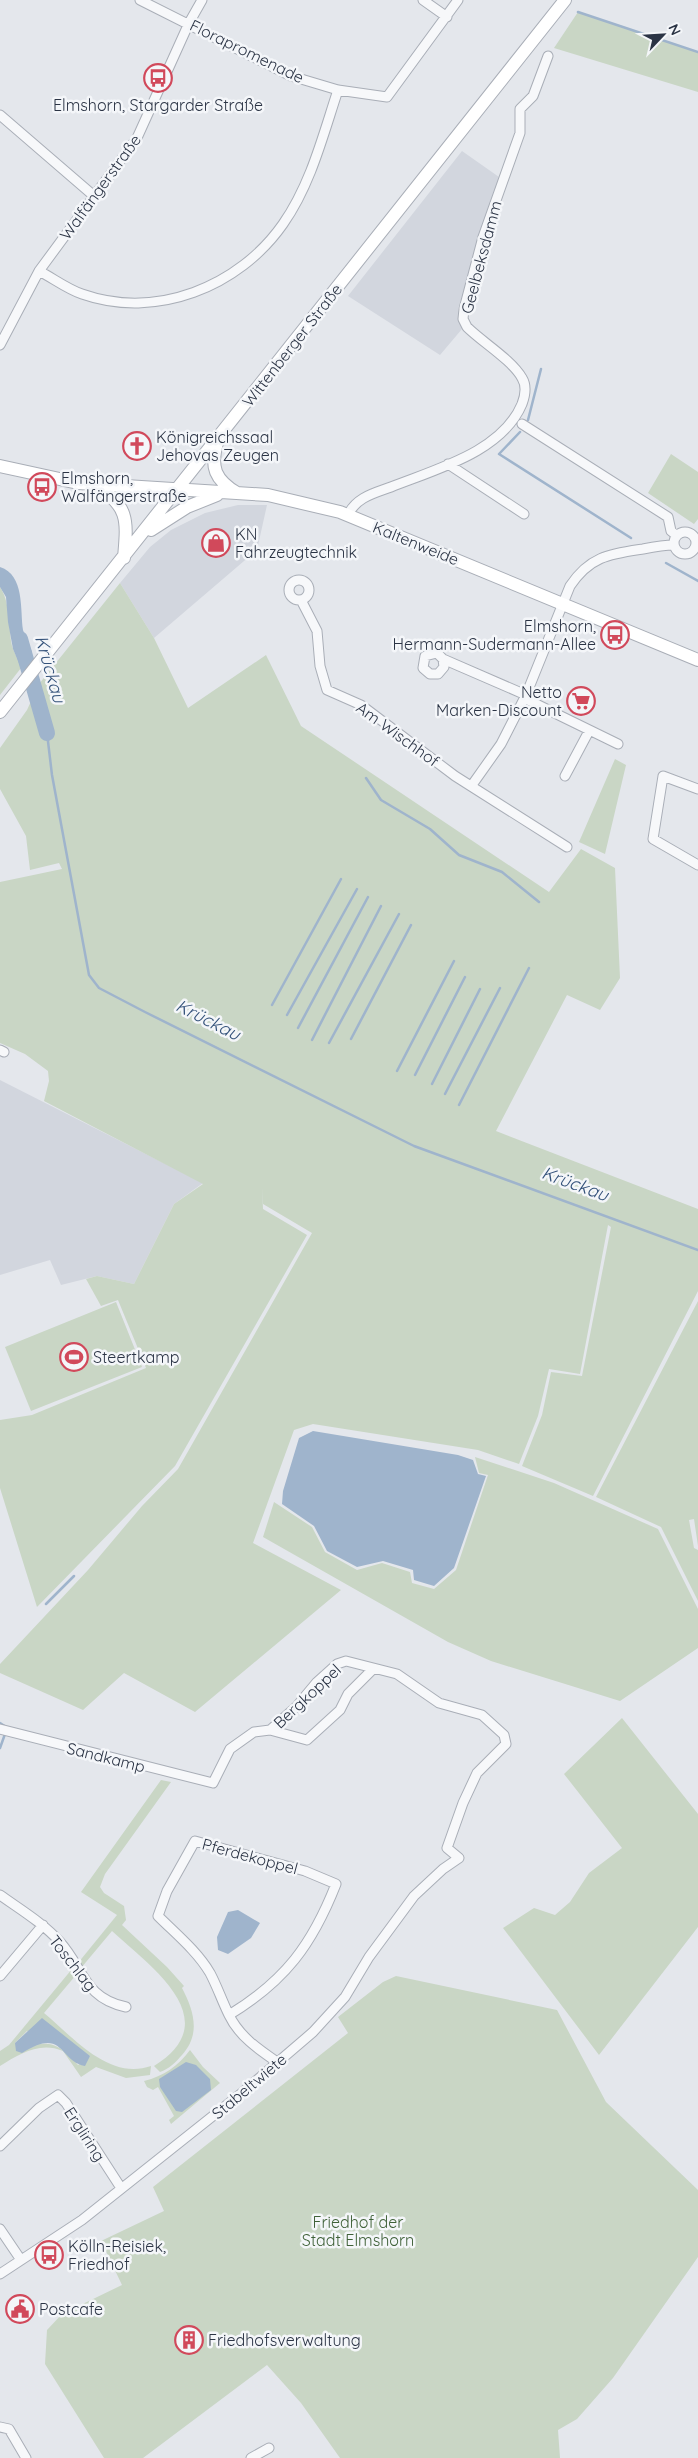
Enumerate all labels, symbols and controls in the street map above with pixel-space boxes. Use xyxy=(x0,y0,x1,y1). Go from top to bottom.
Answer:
north arrow xyxy=(638,10,688,60)
street label: Florapromenade xyxy=(187,15,307,87)
text: N xyxy=(664,21,685,38)
bus stop icon: Elmshorn, Stargarder Straße xyxy=(143,63,173,93)
place label: Elmshorn, Stargarder Straße xyxy=(53,95,263,115)
street label: Walfängerstraße xyxy=(55,130,145,244)
street label: Geelbeksdamm xyxy=(456,198,506,316)
street label: Wittenberger Straße xyxy=(238,279,346,411)
place label: Königreichssaal Jehovas Zeugen xyxy=(156,427,279,465)
church icon: Königreichssaal Jehovas Zeugen xyxy=(122,431,152,461)
place label: Elmshorn, Walfängerstraße xyxy=(61,468,187,506)
bus stop icon: Elmshorn, Walfängerstraße xyxy=(27,472,57,502)
street label: Kaltenweide xyxy=(370,517,462,569)
place label: KN Fahrzeugtechnik xyxy=(235,524,357,562)
shop icon: KN Fahrzeugtechnik xyxy=(201,528,231,558)
place label: Elmshorn, Hermann-Sudermann-Allee xyxy=(393,616,596,654)
bus stop icon: Elmshorn, Hermann-Sudermann-Allee xyxy=(600,620,630,650)
water label: Krückau xyxy=(30,633,72,707)
place label: Netto Marken-Discount xyxy=(436,682,562,720)
supermarket icon: Netto Marken-Discount xyxy=(566,686,596,716)
street label: Am Wischhof xyxy=(353,697,444,771)
water label: Krückau xyxy=(172,994,246,1046)
water label: Krückau xyxy=(539,1161,613,1207)
sports icon: Steertkamp xyxy=(59,1342,89,1372)
place label: Steertkamp xyxy=(93,1347,179,1367)
street label: Bergkoppel xyxy=(269,1660,345,1732)
street label: Sandkamp xyxy=(65,1738,147,1776)
street label: Pferdekoppel xyxy=(200,1834,300,1878)
street label: Toschlag xyxy=(45,1931,101,1995)
street label: Stabeltwiete xyxy=(208,2049,290,2123)
street label: Ergliring xyxy=(60,2103,110,2165)
park label: Friedhof der Stadt Elmshorn xyxy=(302,2212,414,2250)
place label: Kölln-Reisiek, Friedhof xyxy=(68,2236,166,2274)
bus stop icon: Kölln-Reisiek, Friedhof xyxy=(34,2240,64,2270)
public building icon: Postcafe xyxy=(5,2294,35,2324)
place label: Postcafe xyxy=(39,2299,103,2319)
building icon: Friedhofsverwaltung xyxy=(174,2325,204,2355)
place label: Friedhofsverwaltung xyxy=(208,2330,361,2350)

